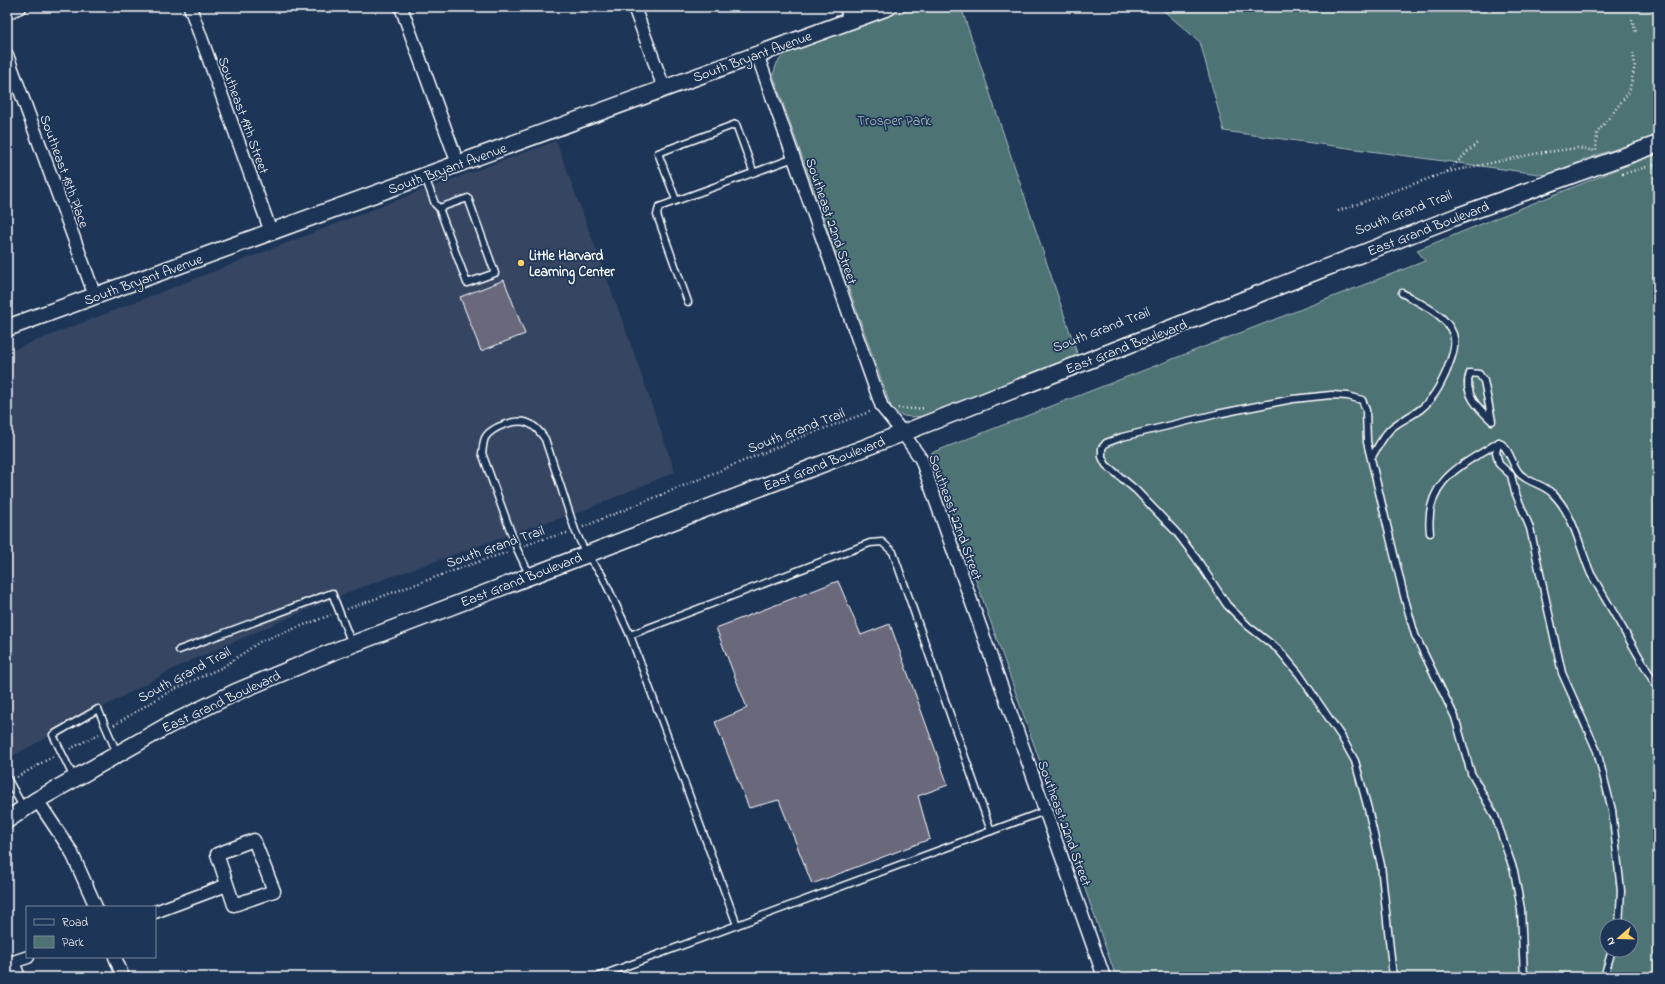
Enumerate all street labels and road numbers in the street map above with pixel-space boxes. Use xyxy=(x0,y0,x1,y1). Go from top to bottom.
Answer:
street label: South Bryant Avenue xyxy=(690,26,816,90)
street label: Southeast 19th Street xyxy=(212,54,274,177)
street label: Southeast 18th Place xyxy=(33,112,94,232)
street label: South Bryant Avenue xyxy=(385,138,511,202)
street label: Southeast 22nd Street xyxy=(799,156,862,288)
street label: South Grand Trail xyxy=(1352,185,1455,242)
street label: East Grand Boulevard xyxy=(1365,196,1493,262)
street label: South Bryant Avenue xyxy=(81,249,207,313)
street label: South Grand Trail xyxy=(1050,302,1153,359)
street label: East Grand Boulevard xyxy=(1063,314,1191,380)
street label: South Grand Trail xyxy=(745,403,848,460)
street label: East Grand Boulevard xyxy=(761,431,889,497)
street label: Southeast 22nd Street xyxy=(922,452,987,584)
street label: South Grand Trail xyxy=(443,521,548,574)
street label: East Grand Boulevard xyxy=(458,547,586,613)
street label: South Grand Trail xyxy=(134,642,235,709)
street label: East Grand Boulevard xyxy=(159,666,285,739)
street label: Southeast 22nd Street xyxy=(1031,758,1096,890)

